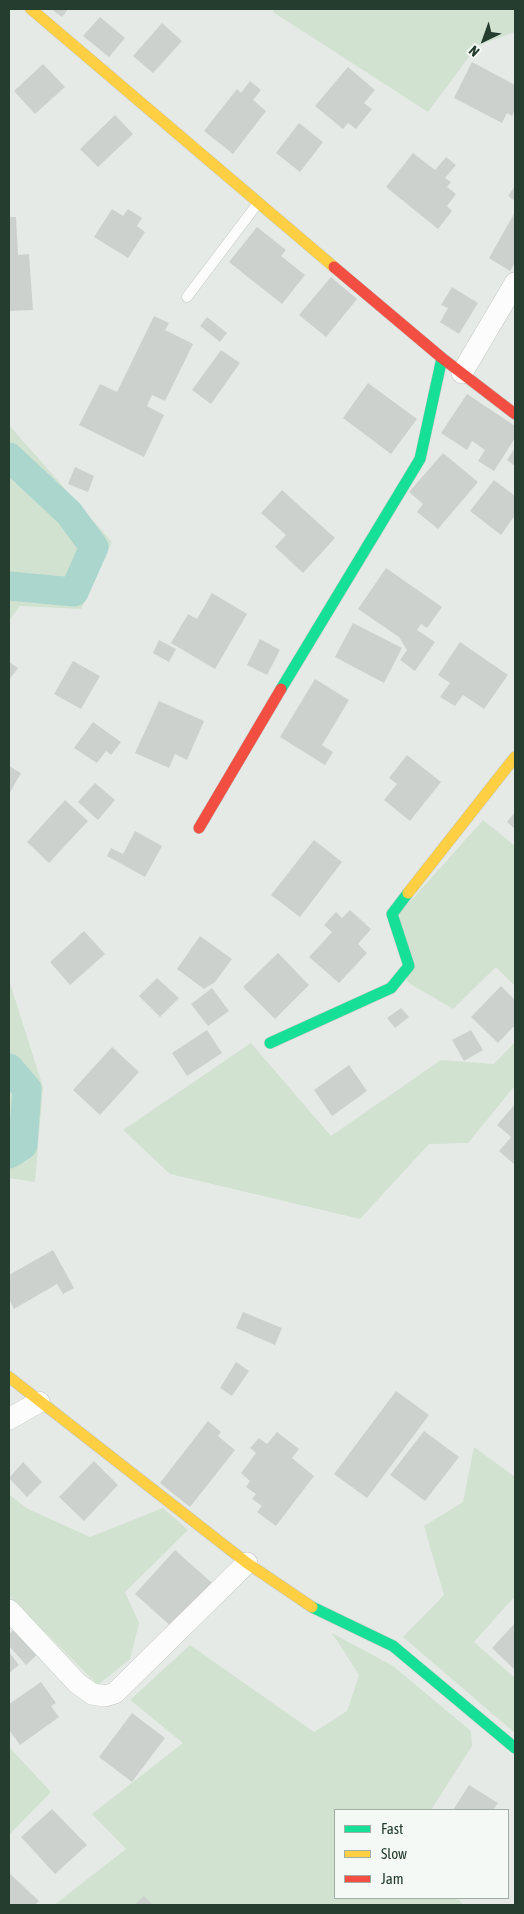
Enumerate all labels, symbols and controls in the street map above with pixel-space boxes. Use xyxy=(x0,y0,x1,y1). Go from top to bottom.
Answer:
north arrow xyxy=(459,15,509,65)
text: N xyxy=(466,42,482,60)
legend xyxy=(334,1809,509,1899)
text: Fast xyxy=(381,1820,403,1837)
text: Slow xyxy=(381,1845,407,1862)
text: Jam xyxy=(381,1870,404,1887)

